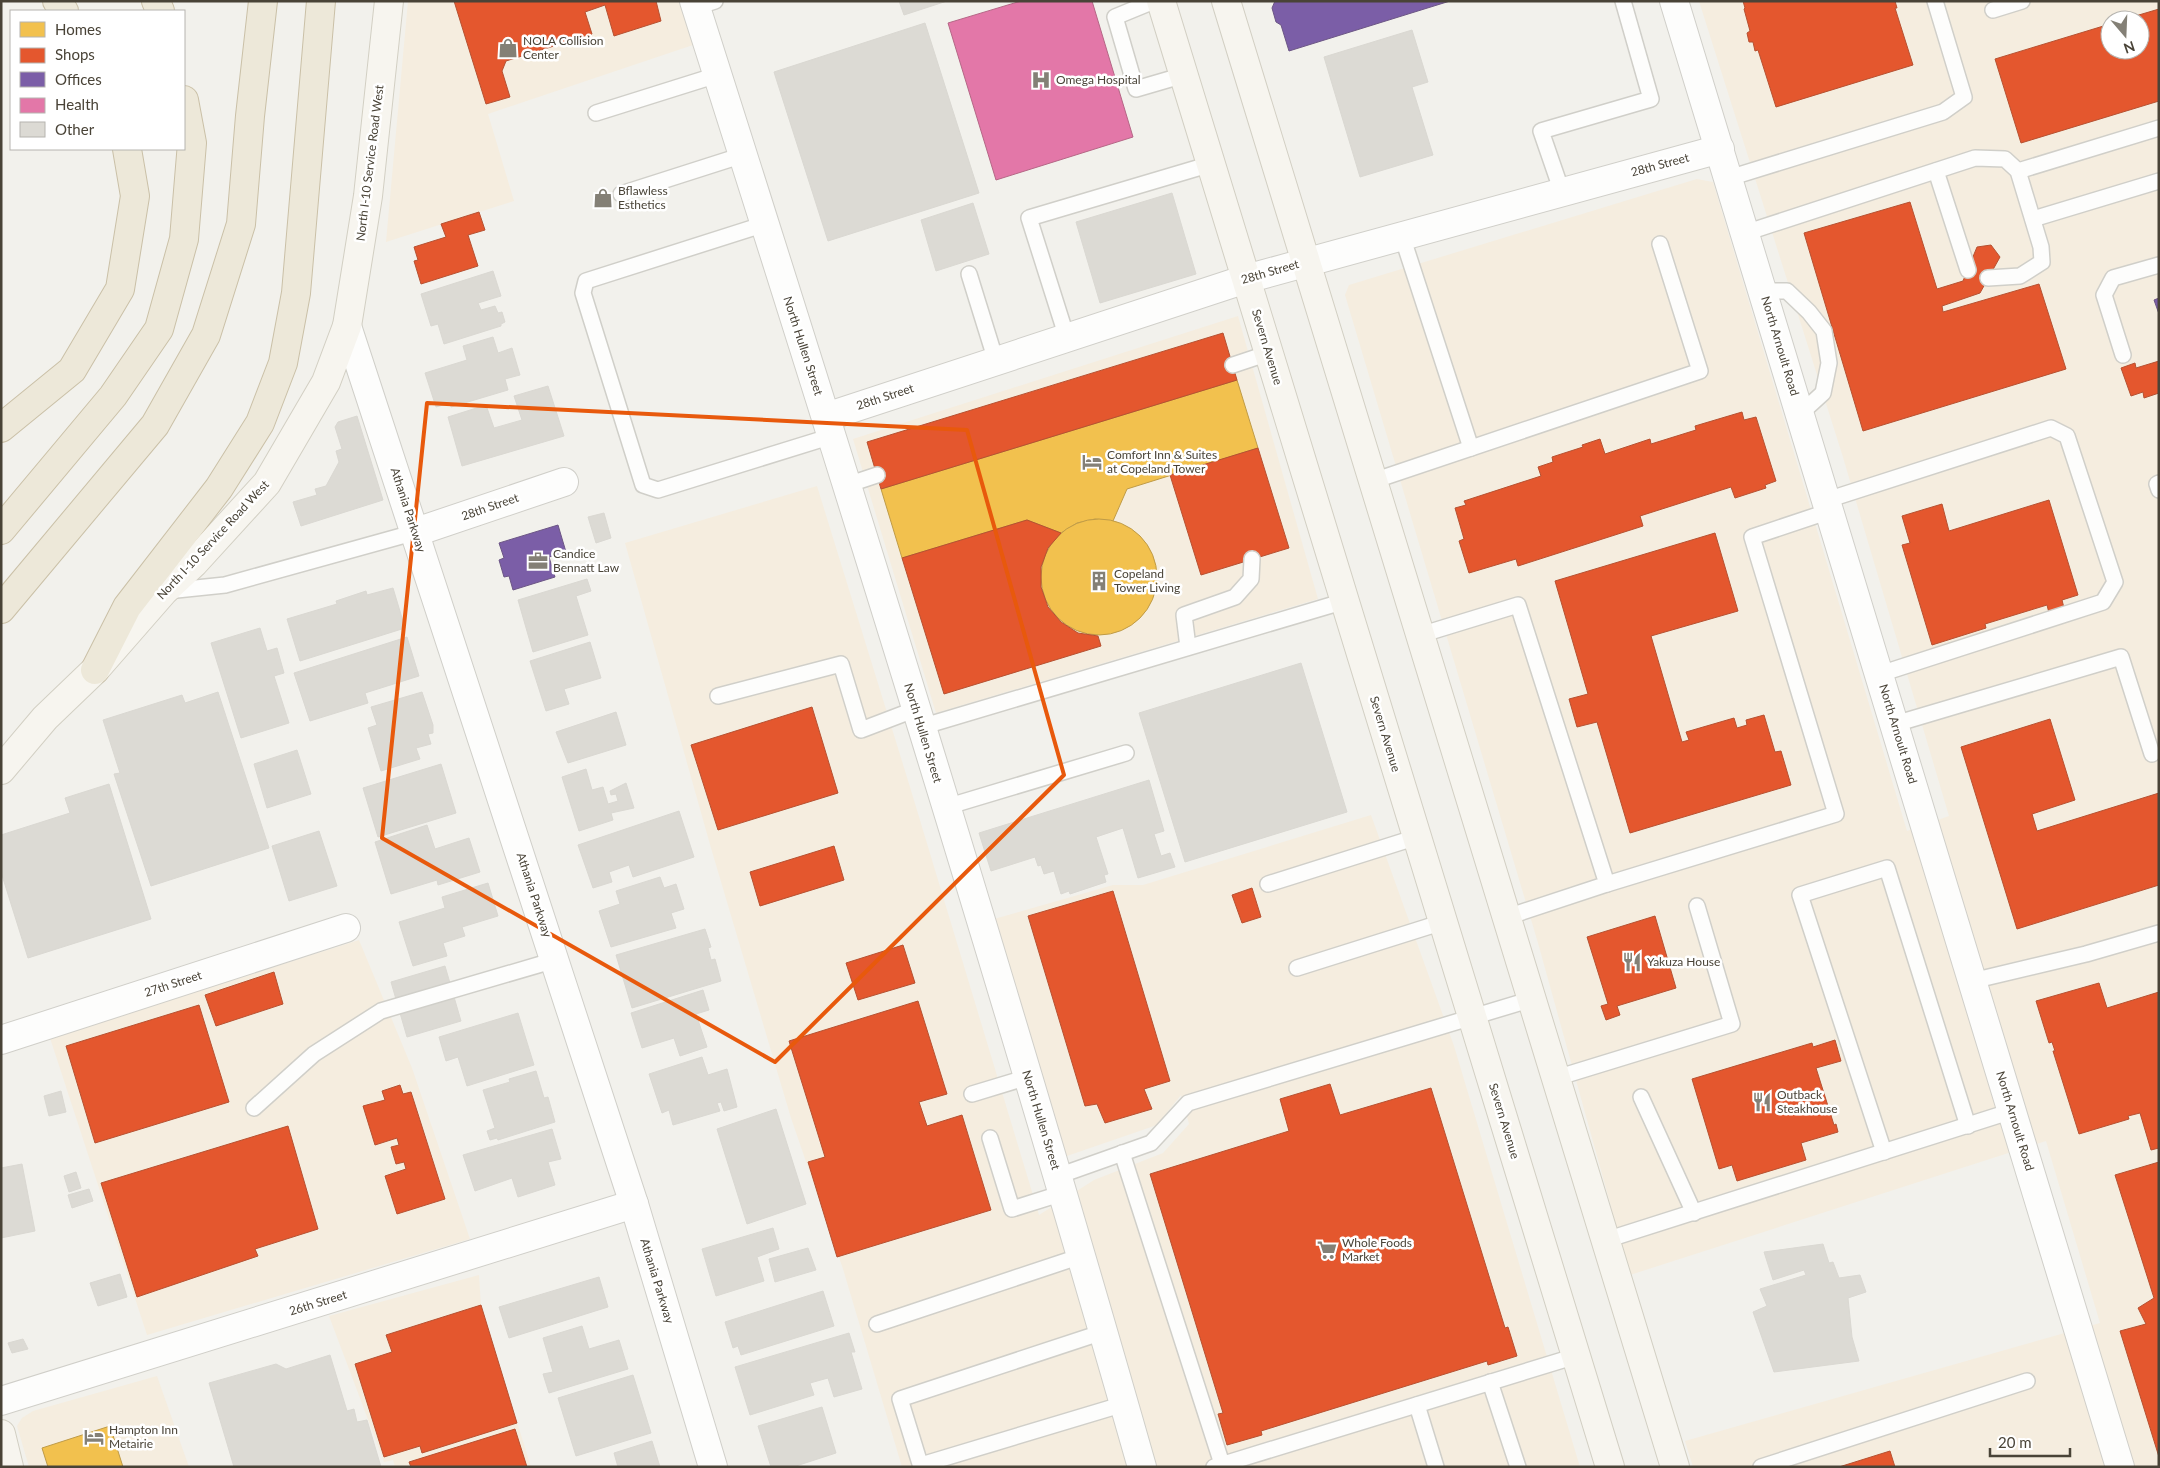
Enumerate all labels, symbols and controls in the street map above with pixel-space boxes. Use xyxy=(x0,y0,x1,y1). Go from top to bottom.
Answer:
legend xyxy=(10,10,185,150)
north arrow xyxy=(2100,10,2150,60)
text: Homes xyxy=(55,20,101,38)
place label: NOLA Collision Center xyxy=(523,33,604,62)
shop icon: NOLA Collision Center xyxy=(497,37,519,59)
text: N xyxy=(2122,38,2137,58)
text: Shops xyxy=(55,45,95,63)
hospital icon: Omega Hospital xyxy=(1030,69,1052,91)
text: Offices xyxy=(55,70,102,88)
place label: Omega Hospital xyxy=(1056,72,1141,87)
street label: North I-10 Service Road West xyxy=(352,83,387,242)
text: Health xyxy=(55,95,99,113)
text: Other xyxy=(55,120,95,138)
street label: 28th Street xyxy=(1629,149,1691,179)
place label: Bflawless Esthetics xyxy=(618,183,668,212)
shop icon: Bflawless Esthetics xyxy=(592,187,614,209)
street label: 28th Street xyxy=(1239,256,1301,287)
street label: North Hullen Street xyxy=(780,294,827,398)
street label: North Arnoult Road xyxy=(1758,294,1803,397)
street label: Severn Avenue xyxy=(1249,307,1286,387)
street label: 28th Street xyxy=(854,380,916,413)
place label: Comfort Inn & Suites at Copeland Tower xyxy=(1107,447,1217,476)
hotel icon: Comfort Inn & Suites at Copeland Tower xyxy=(1081,451,1103,473)
street label: Athania Parkway xyxy=(388,466,429,555)
street label: North I-10 Service Road West xyxy=(153,476,272,602)
street label: 28th Street xyxy=(459,490,521,523)
place label: Candice Bennatt Law xyxy=(553,546,620,575)
office icon: Candice Bennatt Law xyxy=(527,550,549,572)
place label: Copeland Tower Living xyxy=(1114,566,1180,595)
building icon: Copeland Tower Living xyxy=(1088,570,1110,592)
street label: North Hullen Street xyxy=(901,681,946,785)
street label: North Arnoult Road xyxy=(1876,682,1921,785)
street label: Severn Avenue xyxy=(1367,694,1404,774)
street label: Athania Parkway xyxy=(514,851,555,940)
restaurant icon: Yakuza House xyxy=(1621,951,1643,973)
place label: Yakuza House xyxy=(1647,954,1720,969)
street label: 27th Street xyxy=(142,967,204,1000)
street label: North Hullen Street xyxy=(1019,1068,1064,1172)
street label: North Arnoult Road xyxy=(1993,1069,2038,1172)
street label: Severn Avenue xyxy=(1486,1081,1523,1161)
place label: Outback Steakhouse xyxy=(1777,1087,1838,1116)
restaurant icon: Outback Steakhouse xyxy=(1751,1091,1773,1113)
place label: Whole Foods Market xyxy=(1342,1235,1412,1264)
street label: Athania Parkway xyxy=(637,1237,678,1326)
supermarket icon: Whole Foods Market xyxy=(1316,1239,1338,1261)
street label: 26th Street xyxy=(287,1286,349,1318)
place label: Hampton Inn Metairie xyxy=(109,1422,178,1451)
hotel icon: Hampton Inn Metairie xyxy=(83,1426,105,1448)
scale bar xyxy=(1990,1426,2070,1458)
text: 20 m xyxy=(1998,1433,2032,1451)

